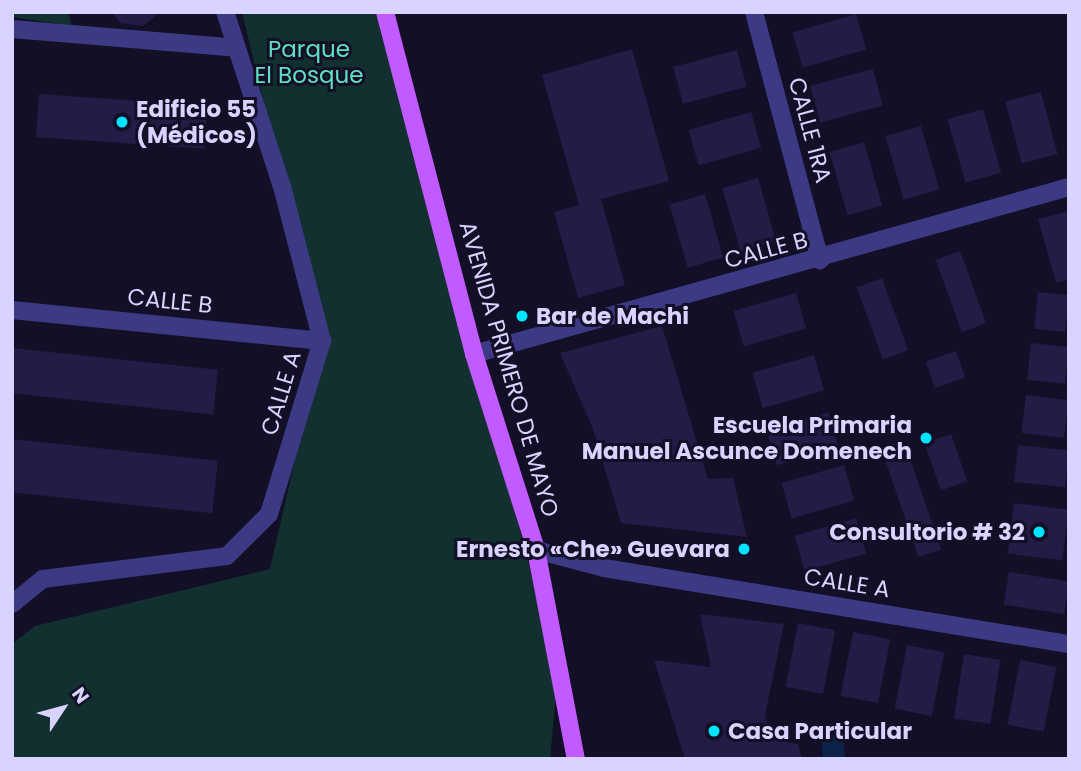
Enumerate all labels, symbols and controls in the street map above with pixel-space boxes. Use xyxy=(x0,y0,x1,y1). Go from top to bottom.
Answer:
park label: Parque El Bosque xyxy=(255,35,363,89)
street label: CALLE 1RA xyxy=(783,74,837,186)
place label: Edificio 55 (Médicos) xyxy=(136,95,257,149)
marker: Edificio 55 (Médicos) xyxy=(114,114,130,130)
street label: AVENIDA PRIMERO DE MAYO xyxy=(454,218,564,520)
street label: CALLE B xyxy=(721,226,811,274)
street label: CALLE B xyxy=(126,283,214,319)
place label: Bar de Machi xyxy=(536,302,689,330)
marker: Bar de Machi xyxy=(514,308,530,324)
street label: CALLE A xyxy=(255,348,307,438)
place label: Escuela Primaria Manuel Ascunce Domenech xyxy=(582,411,912,465)
marker: Escuela Primaria Manuel Ascunce Domenech xyxy=(918,430,934,446)
place label: Consultorio # 32 xyxy=(829,518,1025,546)
marker: Consultorio # 32 xyxy=(1031,524,1047,540)
place label: Ernesto «Che» Guevara xyxy=(456,535,730,563)
marker: Ernesto «Che» Guevara xyxy=(736,541,752,557)
street label: CALLE A xyxy=(802,563,892,603)
north arrow xyxy=(28,673,98,743)
text: N xyxy=(65,682,96,709)
place label: Casa Particular xyxy=(728,717,912,745)
marker: Casa Particular xyxy=(706,723,722,739)

